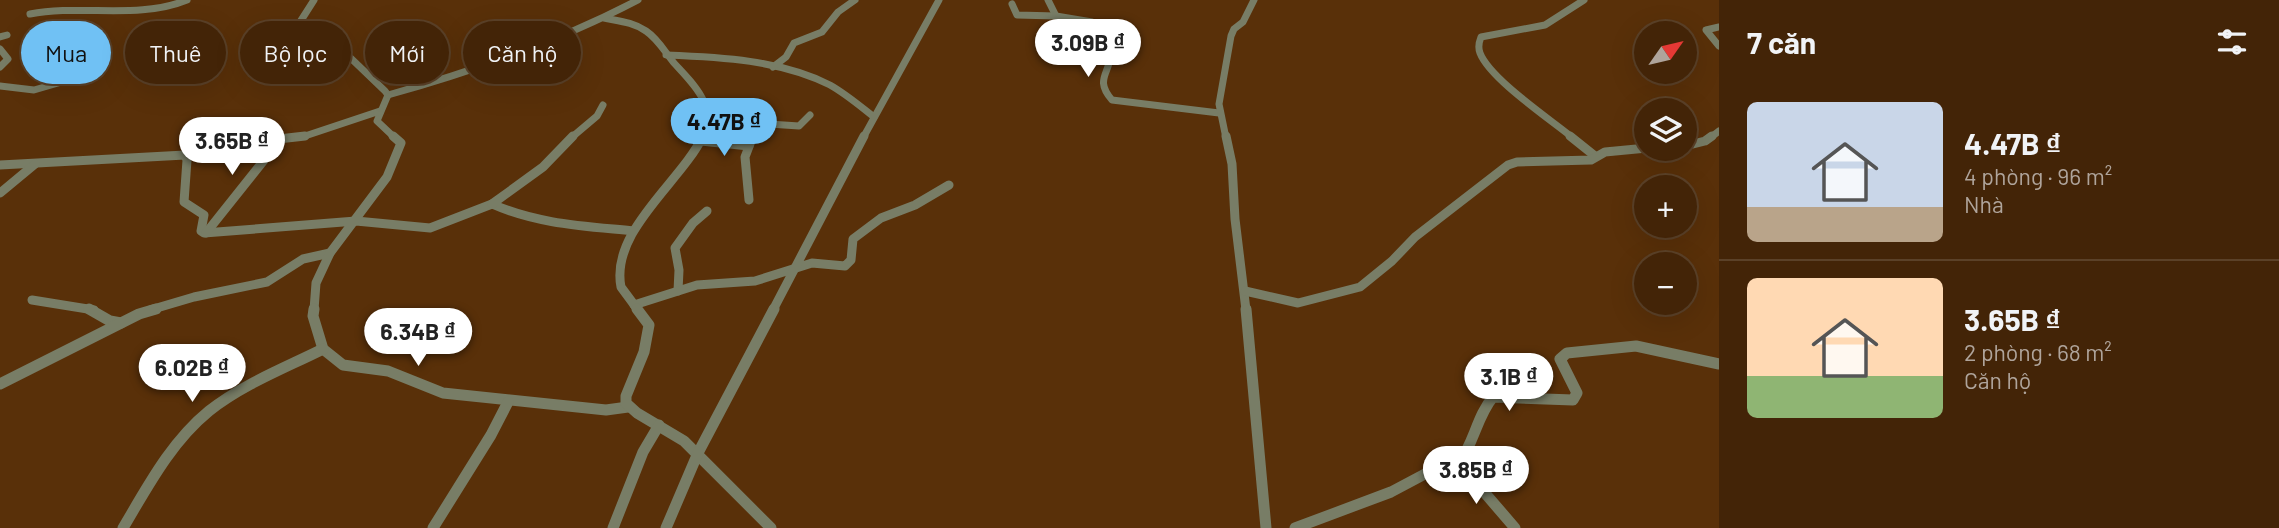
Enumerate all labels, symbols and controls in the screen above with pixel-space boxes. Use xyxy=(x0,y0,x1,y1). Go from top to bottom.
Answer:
pin: 3.09B ₫ xyxy=(1023,20,1153,79)
chip: Mua xyxy=(21,21,111,84)
chip: Thuê xyxy=(125,21,226,84)
chip: Bộ lọc xyxy=(240,21,351,84)
chip: Mới xyxy=(365,21,449,84)
chip: Căn hộ xyxy=(463,21,581,84)
north arrow xyxy=(1634,21,1698,84)
map controls xyxy=(1634,21,1697,315)
icon: filters xyxy=(2213,23,2251,61)
text: 7 căn xyxy=(1747,24,1816,60)
text: 3.09B ₫ xyxy=(1051,28,1125,56)
button: layers xyxy=(1634,98,1697,161)
pin: 4.47B ₫ xyxy=(659,99,789,158)
text: 4.47B ₫ xyxy=(687,107,761,135)
pin: 3.65B ₫ xyxy=(167,118,297,177)
text: 4.47B ₫ xyxy=(1964,125,2061,161)
text: 3.65B ₫ xyxy=(195,126,269,154)
icon: home xyxy=(1803,130,1887,214)
text: 4 phòng · 96 m² xyxy=(1964,162,2112,190)
button: + xyxy=(1634,175,1697,238)
text: Nhà xyxy=(1964,190,2004,218)
button: − xyxy=(1634,252,1697,315)
text: 3.65B ₫ xyxy=(1964,301,2061,337)
icon: home xyxy=(1803,306,1887,390)
pin: 6.34B ₫ xyxy=(353,308,483,368)
text: 6.34B ₫ xyxy=(380,317,456,345)
text: 2 phòng · 68 m² xyxy=(1964,338,2112,366)
pin: 6.02B ₫ xyxy=(127,344,257,404)
text: 6.02B ₫ xyxy=(155,353,229,381)
pin: 3.1B ₫ xyxy=(1452,354,1566,413)
text: 3.1B ₫ xyxy=(1480,362,1538,390)
text: Căn hộ xyxy=(1964,366,2031,394)
pin: 3.85B ₫ xyxy=(1411,447,1541,506)
text: 3.85B ₫ xyxy=(1439,455,1513,483)

